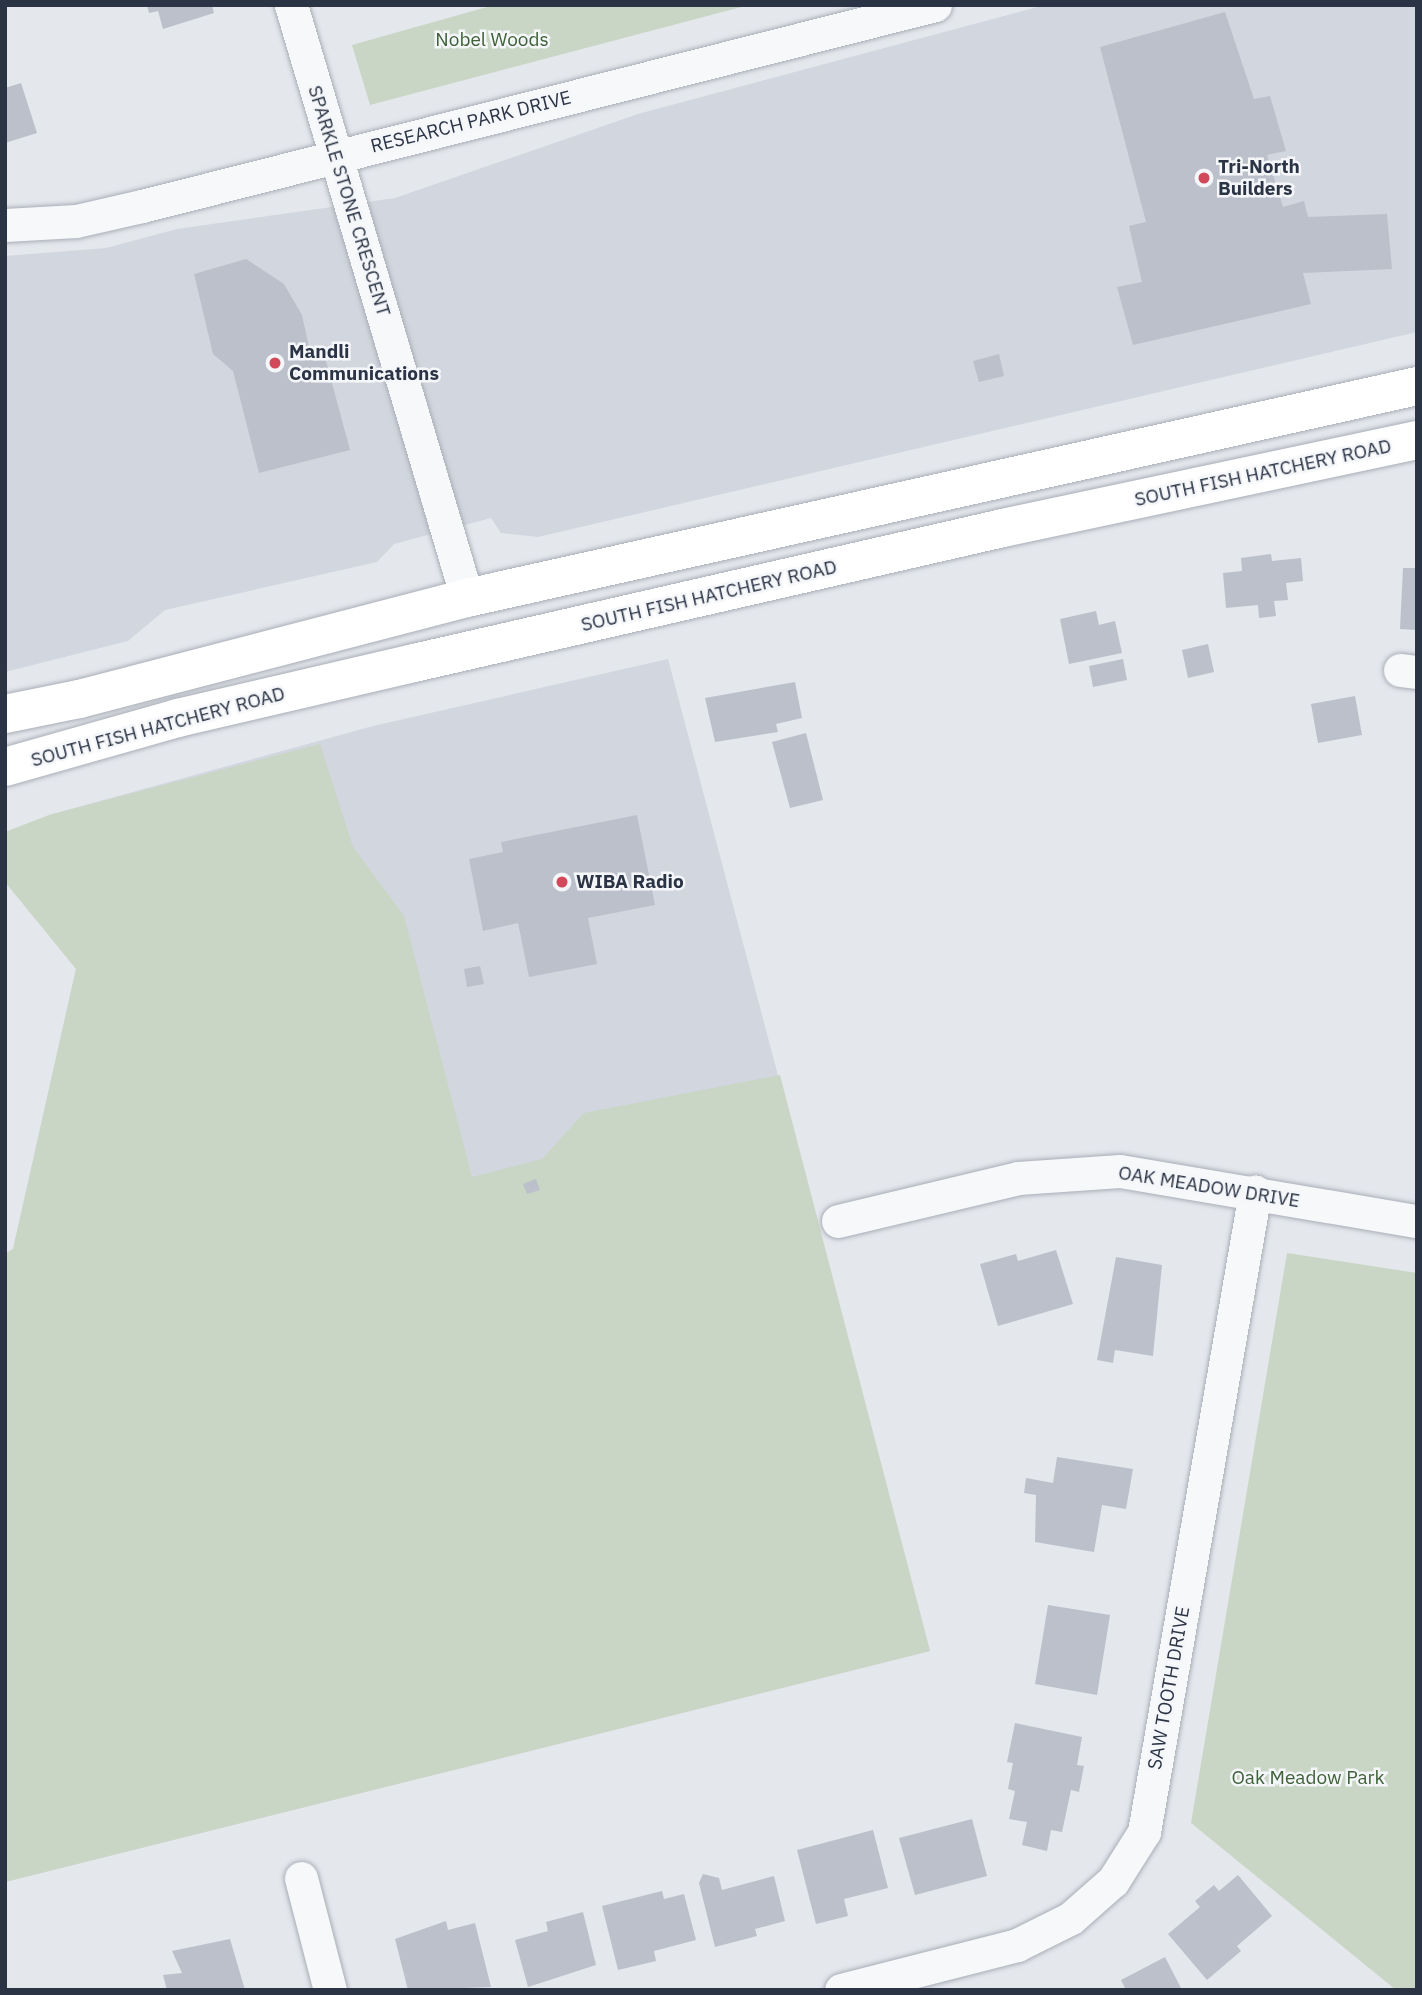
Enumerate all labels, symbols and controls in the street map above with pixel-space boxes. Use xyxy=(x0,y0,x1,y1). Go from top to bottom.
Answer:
park label: Nobel Woods xyxy=(435,29,549,51)
street label: SPARKLE STONE CRESCENT xyxy=(303,83,395,319)
street label: RESEARCH PARK DRIVE xyxy=(368,86,574,158)
place label: Tri-North Builders xyxy=(1218,156,1300,200)
marker: Tri-North Builders xyxy=(1196,170,1212,186)
place label: Mandli Communications xyxy=(289,341,439,385)
marker: Mandli Communications xyxy=(267,355,283,371)
street label: SOUTH FISH HATCHERY ROAD xyxy=(1133,435,1393,511)
street label: SOUTH FISH HATCHERY ROAD xyxy=(579,555,839,637)
street label: SOUTH FISH HATCHERY ROAD xyxy=(29,682,287,772)
place label: WIBA Radio xyxy=(576,871,684,893)
marker: WIBA Radio xyxy=(554,874,570,890)
street label: OAK MEADOW DRIVE xyxy=(1117,1161,1301,1213)
street label: SAW TOOTH DRIVE xyxy=(1143,1605,1195,1771)
park label: Oak Meadow Park xyxy=(1231,1767,1385,1789)

